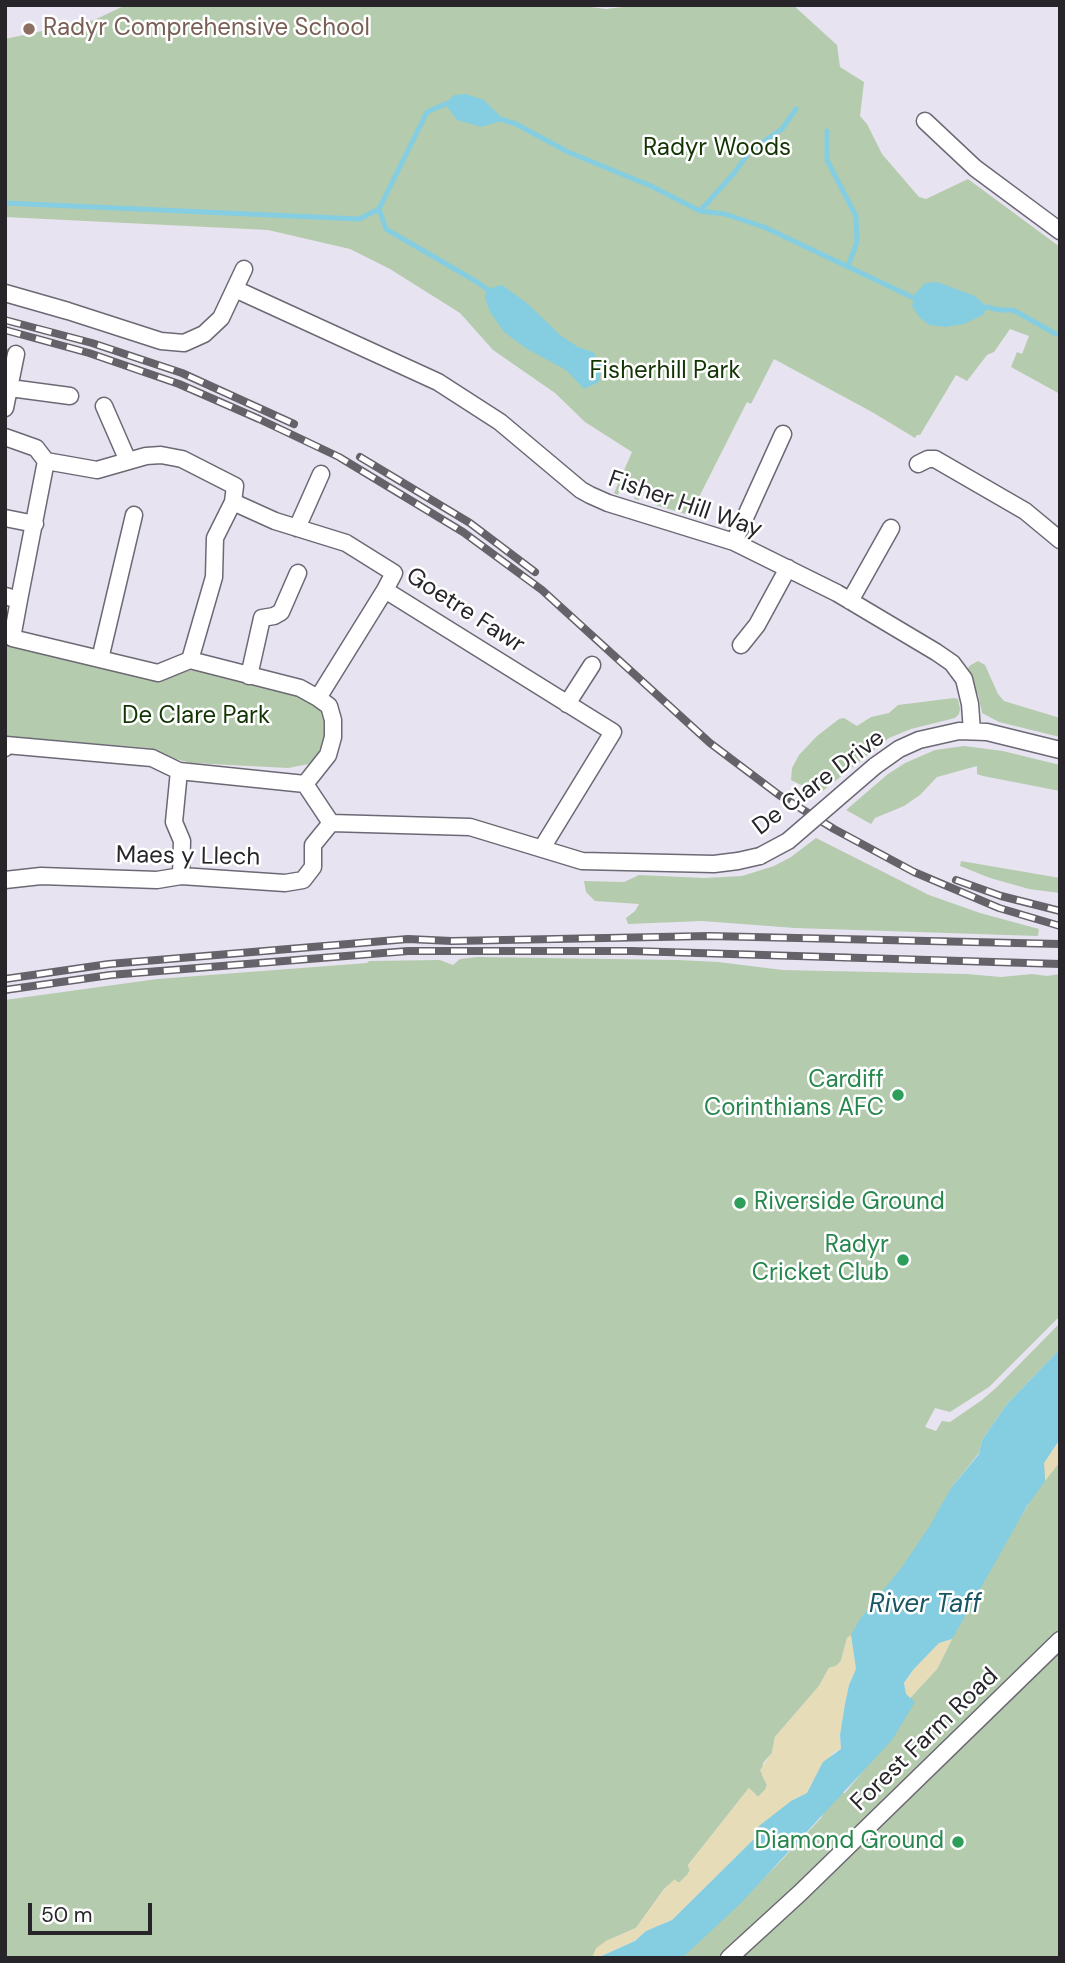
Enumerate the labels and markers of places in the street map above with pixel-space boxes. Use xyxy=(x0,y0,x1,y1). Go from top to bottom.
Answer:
place label: Radyr Comprehensive School xyxy=(43,15,370,43)
marker: Radyr Comprehensive School xyxy=(21,21,37,37)
place label: Cardiff Corinthians AFC xyxy=(704,1067,884,1123)
marker: Cardiff Corinthians AFC xyxy=(890,1087,906,1103)
place label: Riverside Ground xyxy=(754,1189,945,1217)
marker: Riverside Ground xyxy=(732,1195,748,1211)
place label: Radyr Cricket Club xyxy=(752,1232,889,1288)
marker: Radyr Cricket Club xyxy=(895,1252,911,1268)
place label: Diamond Ground xyxy=(754,1828,944,1856)
marker: Diamond Ground xyxy=(950,1834,966,1850)

